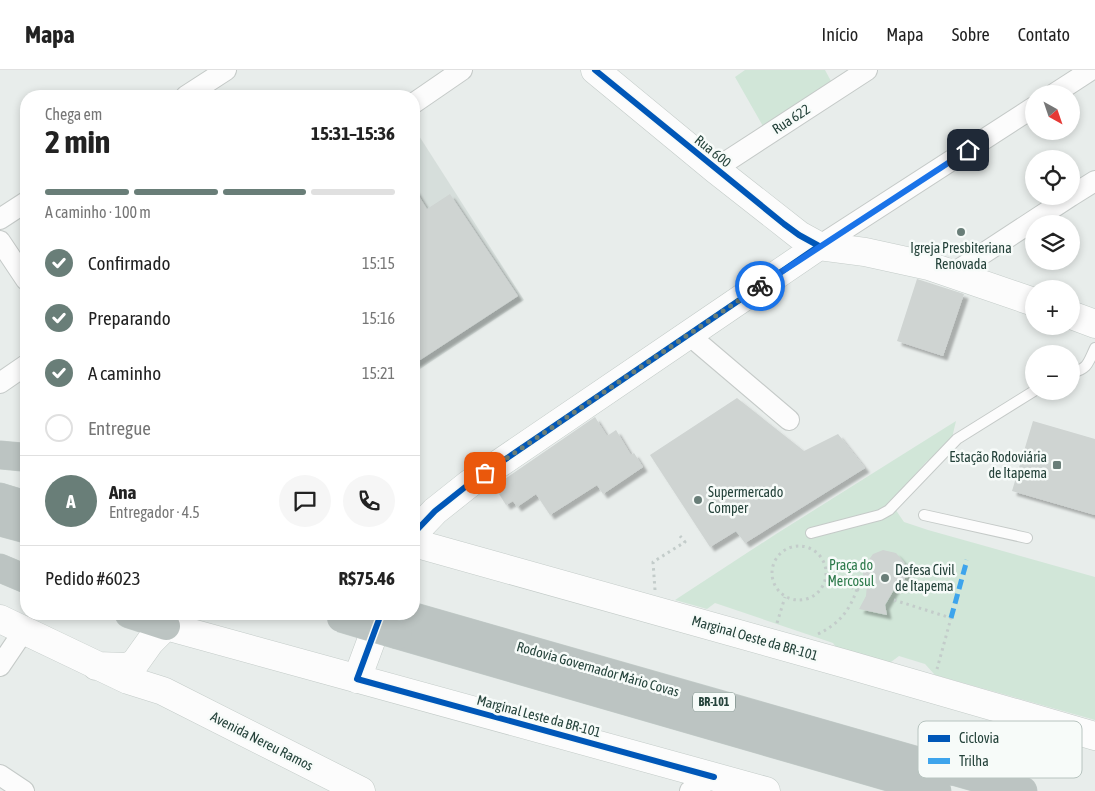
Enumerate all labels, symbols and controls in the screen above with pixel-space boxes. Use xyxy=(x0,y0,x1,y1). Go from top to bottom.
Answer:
text: Mapa xyxy=(25,21,75,48)
text: Início xyxy=(822,24,858,45)
text: Mapa xyxy=(886,24,924,45)
text: Sobre xyxy=(952,24,990,45)
text: Contato xyxy=(1018,24,1070,45)
north arrow xyxy=(1025,85,1080,140)
map controls xyxy=(1025,85,1080,400)
street label: Rua 622 xyxy=(769,101,813,137)
text: Chega em xyxy=(45,105,102,123)
text: 15:31–15:36 xyxy=(311,122,395,144)
text: 2 min xyxy=(45,123,110,160)
pin xyxy=(947,129,989,171)
street label: Rua 600 xyxy=(692,132,735,171)
icon: home xyxy=(954,136,982,164)
button: locate xyxy=(1025,150,1080,205)
text: A caminho · 100 m xyxy=(45,203,151,221)
button: layers xyxy=(1025,215,1080,270)
marker: Igreja Presbiteriana Renovada xyxy=(955,226,967,238)
place label: Igreja Presbiteriana Renovada xyxy=(910,240,1012,272)
icon: check xyxy=(45,249,73,277)
text: Confirmado xyxy=(88,252,170,274)
text: 15:15 xyxy=(362,254,395,272)
courier xyxy=(735,261,785,311)
icon: bike xyxy=(746,272,774,300)
button: + xyxy=(1025,280,1080,335)
icon: check xyxy=(45,304,73,332)
text: Preparando xyxy=(88,307,171,329)
text: 15:16 xyxy=(362,309,395,327)
button: − xyxy=(1025,345,1080,400)
icon: check xyxy=(45,359,73,387)
text: A caminho xyxy=(88,362,161,384)
text: 15:21 xyxy=(362,364,395,382)
text: Entregue xyxy=(88,417,151,439)
place label: Estação Rodoviária de Itapema xyxy=(949,449,1047,481)
pin xyxy=(464,452,506,494)
icon: bag xyxy=(471,459,499,487)
marker: Estação Rodoviária de Itapema xyxy=(1051,459,1063,471)
button: chat xyxy=(279,475,331,527)
button: phone xyxy=(343,475,395,527)
text: Ana xyxy=(109,481,136,503)
place label: Supermercado Comper xyxy=(708,484,783,516)
text: A xyxy=(66,490,76,512)
marker: Supermercado Comper xyxy=(692,494,704,506)
text: Entregador · 4.5 xyxy=(109,503,200,521)
park label: Praça do Mercosul xyxy=(827,557,875,589)
place label: Defesa Civil de Itapema xyxy=(895,562,955,594)
text: Pedido #6023 xyxy=(45,567,141,589)
text: R$75.46 xyxy=(338,567,395,589)
marker: Defesa Civil de Itapema xyxy=(879,572,891,584)
street label: Marginal Oeste da BR-101 xyxy=(690,612,820,664)
street label: Rodovia Governador Mário Covas xyxy=(515,638,681,700)
street label: Marginal Leste da BR-101 xyxy=(475,692,603,740)
road number: BR-101 xyxy=(693,692,735,712)
street label: Avenida Nereu Ramos xyxy=(208,708,316,774)
legend xyxy=(918,721,1082,778)
text: Ciclovia xyxy=(959,730,999,746)
text: Trilha xyxy=(959,753,989,769)

